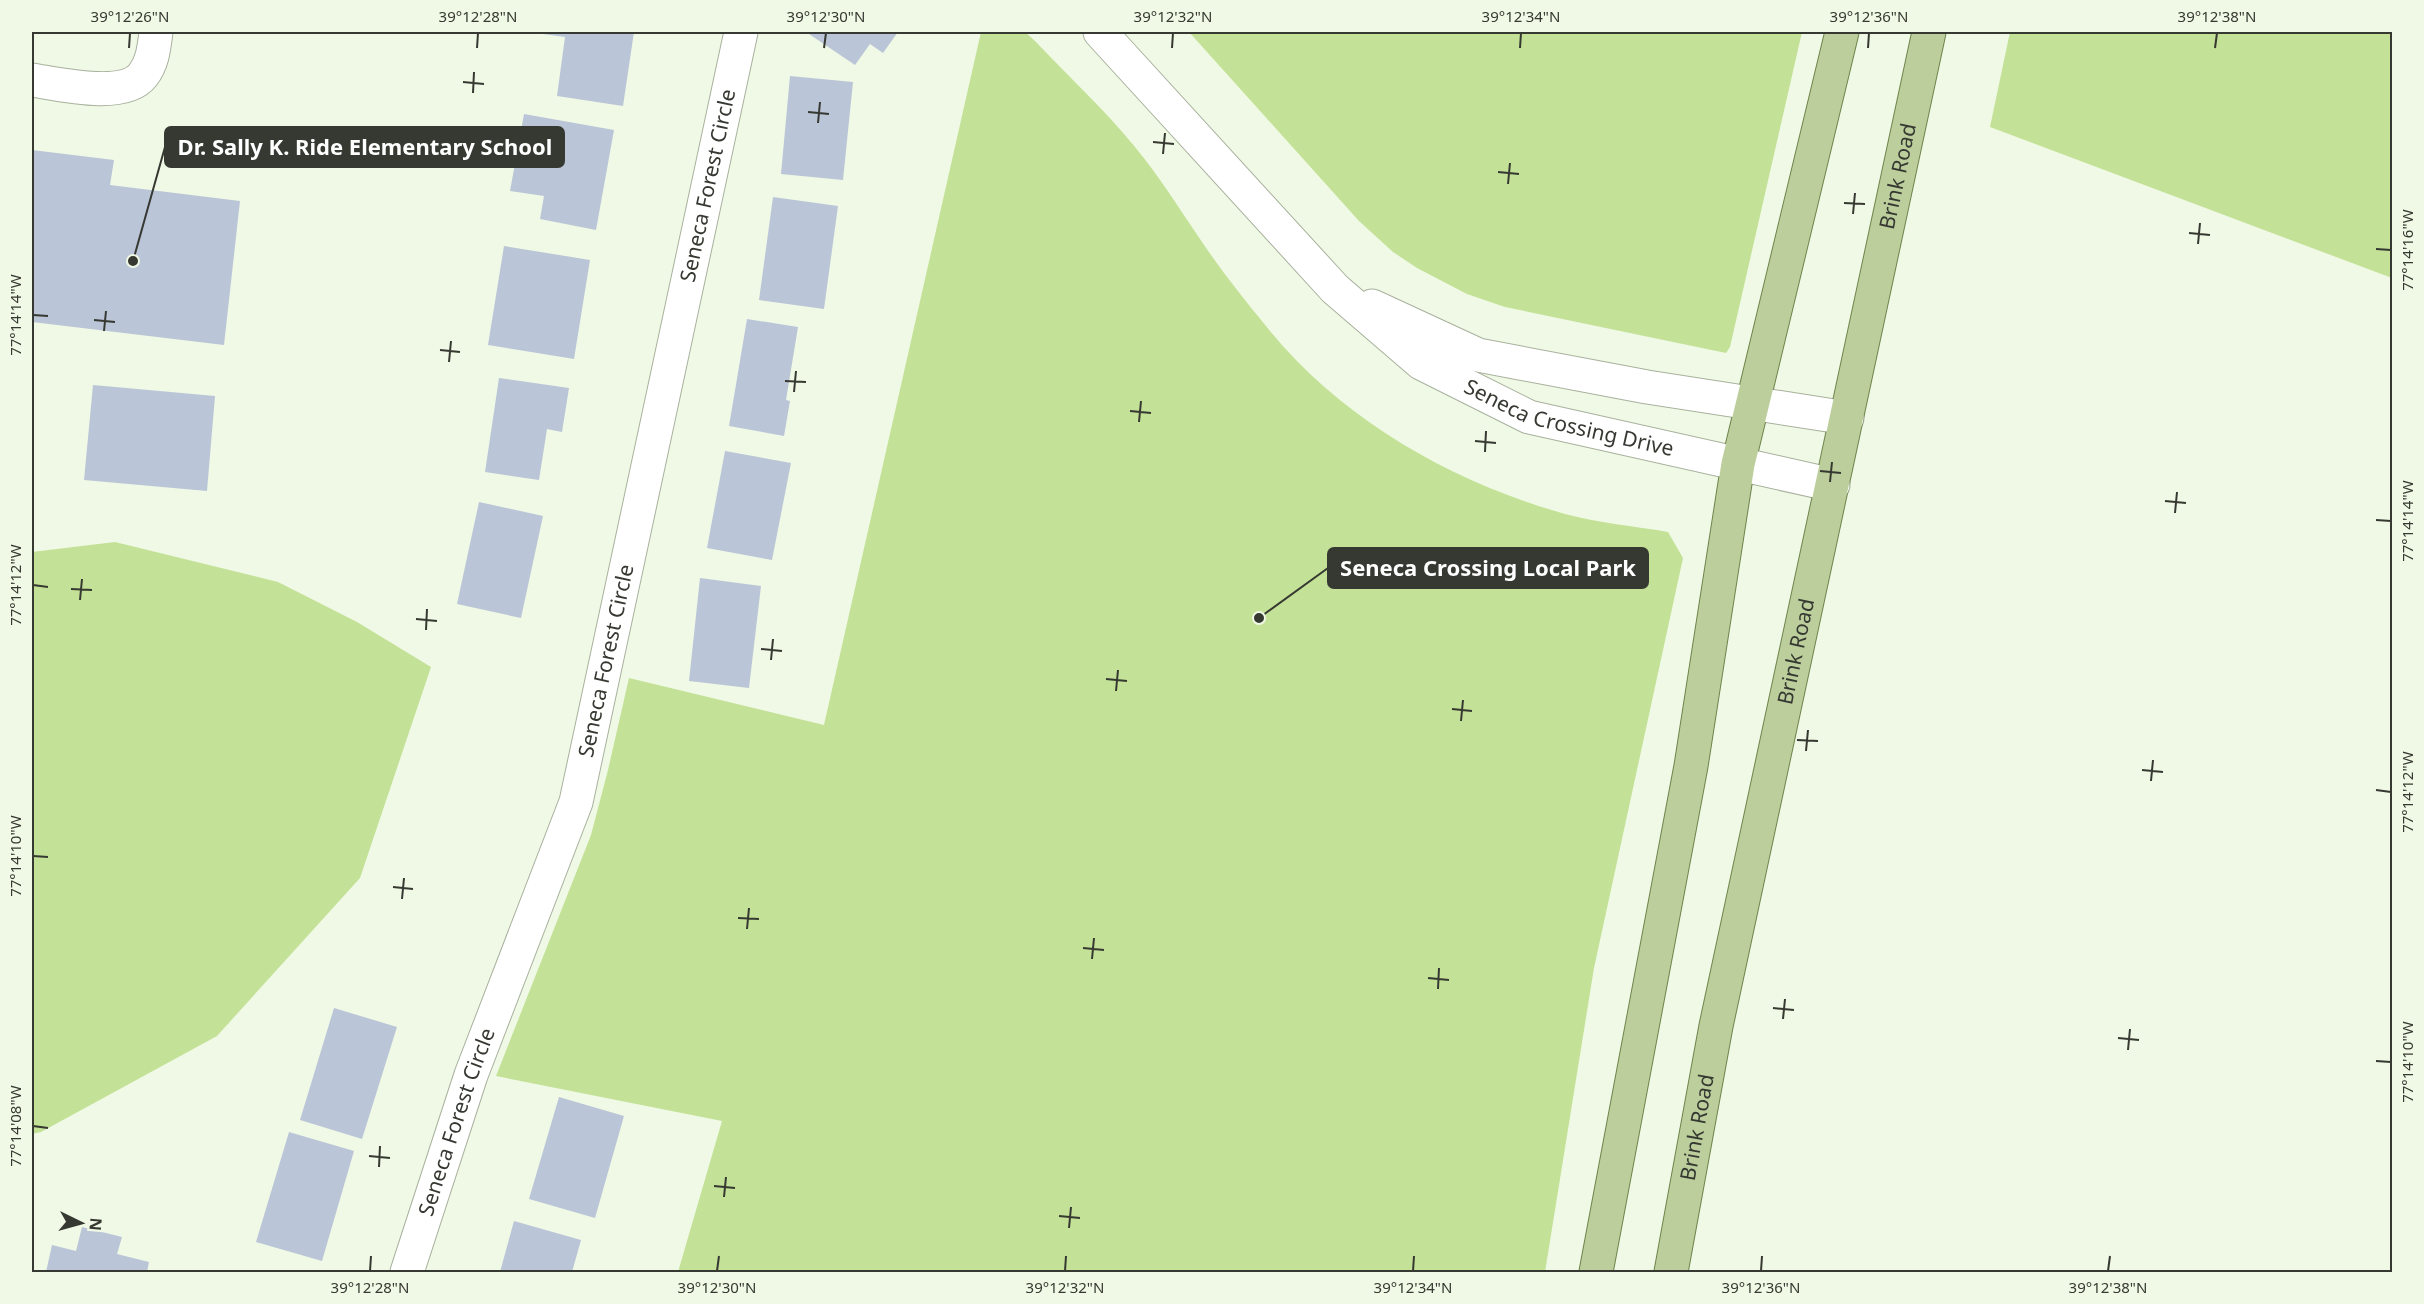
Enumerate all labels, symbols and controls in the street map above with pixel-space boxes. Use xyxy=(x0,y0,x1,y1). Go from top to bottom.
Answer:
text: 39°12'26"N xyxy=(91,6,169,26)
text: 39°12'28"N xyxy=(439,6,517,26)
text: 39°12'30"N xyxy=(787,6,865,26)
text: 39°12'32"N xyxy=(1134,6,1212,26)
text: 39°12'34"N xyxy=(1482,6,1560,26)
text: 39°12'36"N xyxy=(1830,6,1908,26)
text: 39°12'38"N xyxy=(2178,6,2256,26)
street label: Seneca Forest Circle xyxy=(673,86,741,285)
street label: Brink Road xyxy=(1872,120,1922,232)
callout: Dr. Sally K. Ride Elementary School xyxy=(165,127,564,167)
text: Dr. Sally K. Ride Elementary School xyxy=(178,131,552,161)
text: 77°14'16"W xyxy=(2397,209,2417,291)
text: 77°14'14"W xyxy=(5,274,25,356)
street label: Seneca Crossing Drive xyxy=(1460,372,1677,462)
text: 77°14'14"W xyxy=(2397,480,2417,562)
text: 77°14'12"W xyxy=(5,544,25,626)
callout: Seneca Crossing Local Park xyxy=(1328,548,1648,588)
text: Seneca Crossing Local Park xyxy=(1340,552,1636,582)
street label: Seneca Forest Circle xyxy=(571,561,640,760)
street label: Brink Road xyxy=(1770,596,1820,707)
text: 77°14'12"W xyxy=(2397,751,2417,833)
text: 77°14'10"W xyxy=(5,815,25,897)
text: 77°14'10"W xyxy=(2397,1021,2417,1103)
street label: Seneca Forest Circle xyxy=(411,1024,501,1219)
street label: Brink Road xyxy=(1673,1072,1720,1183)
text: 77°14'08"W xyxy=(5,1085,25,1167)
north arrow xyxy=(51,1193,111,1253)
text: N xyxy=(84,1217,107,1232)
text: 39°12'28"N xyxy=(331,1277,409,1297)
text: 39°12'30"N xyxy=(678,1277,756,1297)
text: 39°12'32"N xyxy=(1026,1277,1104,1297)
text: 39°12'34"N xyxy=(1374,1277,1452,1297)
text: 39°12'36"N xyxy=(1722,1277,1800,1297)
text: 39°12'38"N xyxy=(2069,1277,2147,1297)

